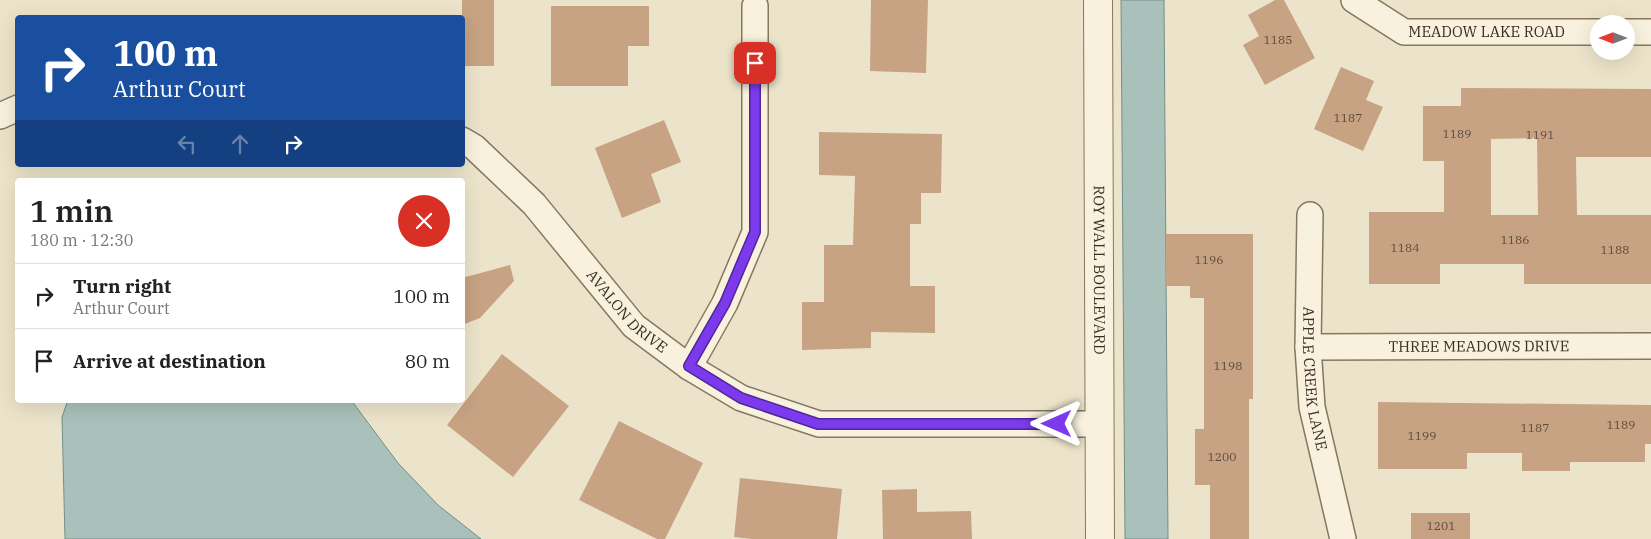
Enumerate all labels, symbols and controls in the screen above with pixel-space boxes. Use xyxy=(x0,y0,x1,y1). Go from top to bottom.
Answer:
north arrow xyxy=(1590,15,1635,60)
map controls xyxy=(1590,15,1635,60)
street label: MEADOW LAKE ROAD xyxy=(1408,22,1565,41)
text: 100 m xyxy=(113,30,218,76)
house number: 1185 xyxy=(1264,32,1292,47)
icon: right xyxy=(30,35,95,100)
pin xyxy=(734,42,776,84)
icon: arrive xyxy=(741,49,769,77)
text: Arthur Court xyxy=(113,74,246,103)
house number: 1187 xyxy=(1334,110,1362,125)
house number: 1189 xyxy=(1443,126,1471,141)
house number: 1191 xyxy=(1526,127,1554,142)
icon: left xyxy=(173,130,201,158)
icon: ahead xyxy=(226,130,254,158)
icon: right xyxy=(279,130,307,158)
street label: ROY WALL BOULEVARD xyxy=(1090,185,1109,355)
text: 1 min xyxy=(30,191,113,230)
button: close xyxy=(398,195,450,247)
text: 180 m · 12:30 xyxy=(30,230,133,250)
house number: 1186 xyxy=(1501,232,1529,247)
house number: 1184 xyxy=(1391,240,1419,255)
house number: 1188 xyxy=(1601,242,1629,257)
house number: 1196 xyxy=(1195,252,1223,267)
street label: AVALON DRIVE xyxy=(583,266,671,357)
text: Turn right xyxy=(73,274,171,298)
icon: right xyxy=(30,282,58,310)
text: 100 m xyxy=(393,284,450,308)
text: Arthur Court xyxy=(73,298,170,318)
street label: APPLE CREEK LANE xyxy=(1299,306,1332,452)
street label: THREE MEADOWS DRIVE xyxy=(1389,336,1569,356)
icon: arrive xyxy=(30,347,58,375)
text: Arrive at destination xyxy=(73,349,266,373)
text: 80 m xyxy=(405,349,450,373)
house number: 1198 xyxy=(1214,358,1242,373)
position arrow xyxy=(1030,397,1082,449)
house number: 1189 xyxy=(1607,417,1635,432)
house number: 1187 xyxy=(1521,420,1549,435)
house number: 1199 xyxy=(1408,428,1436,443)
house number: 1200 xyxy=(1208,449,1236,464)
house number: 1201 xyxy=(1427,518,1455,533)

